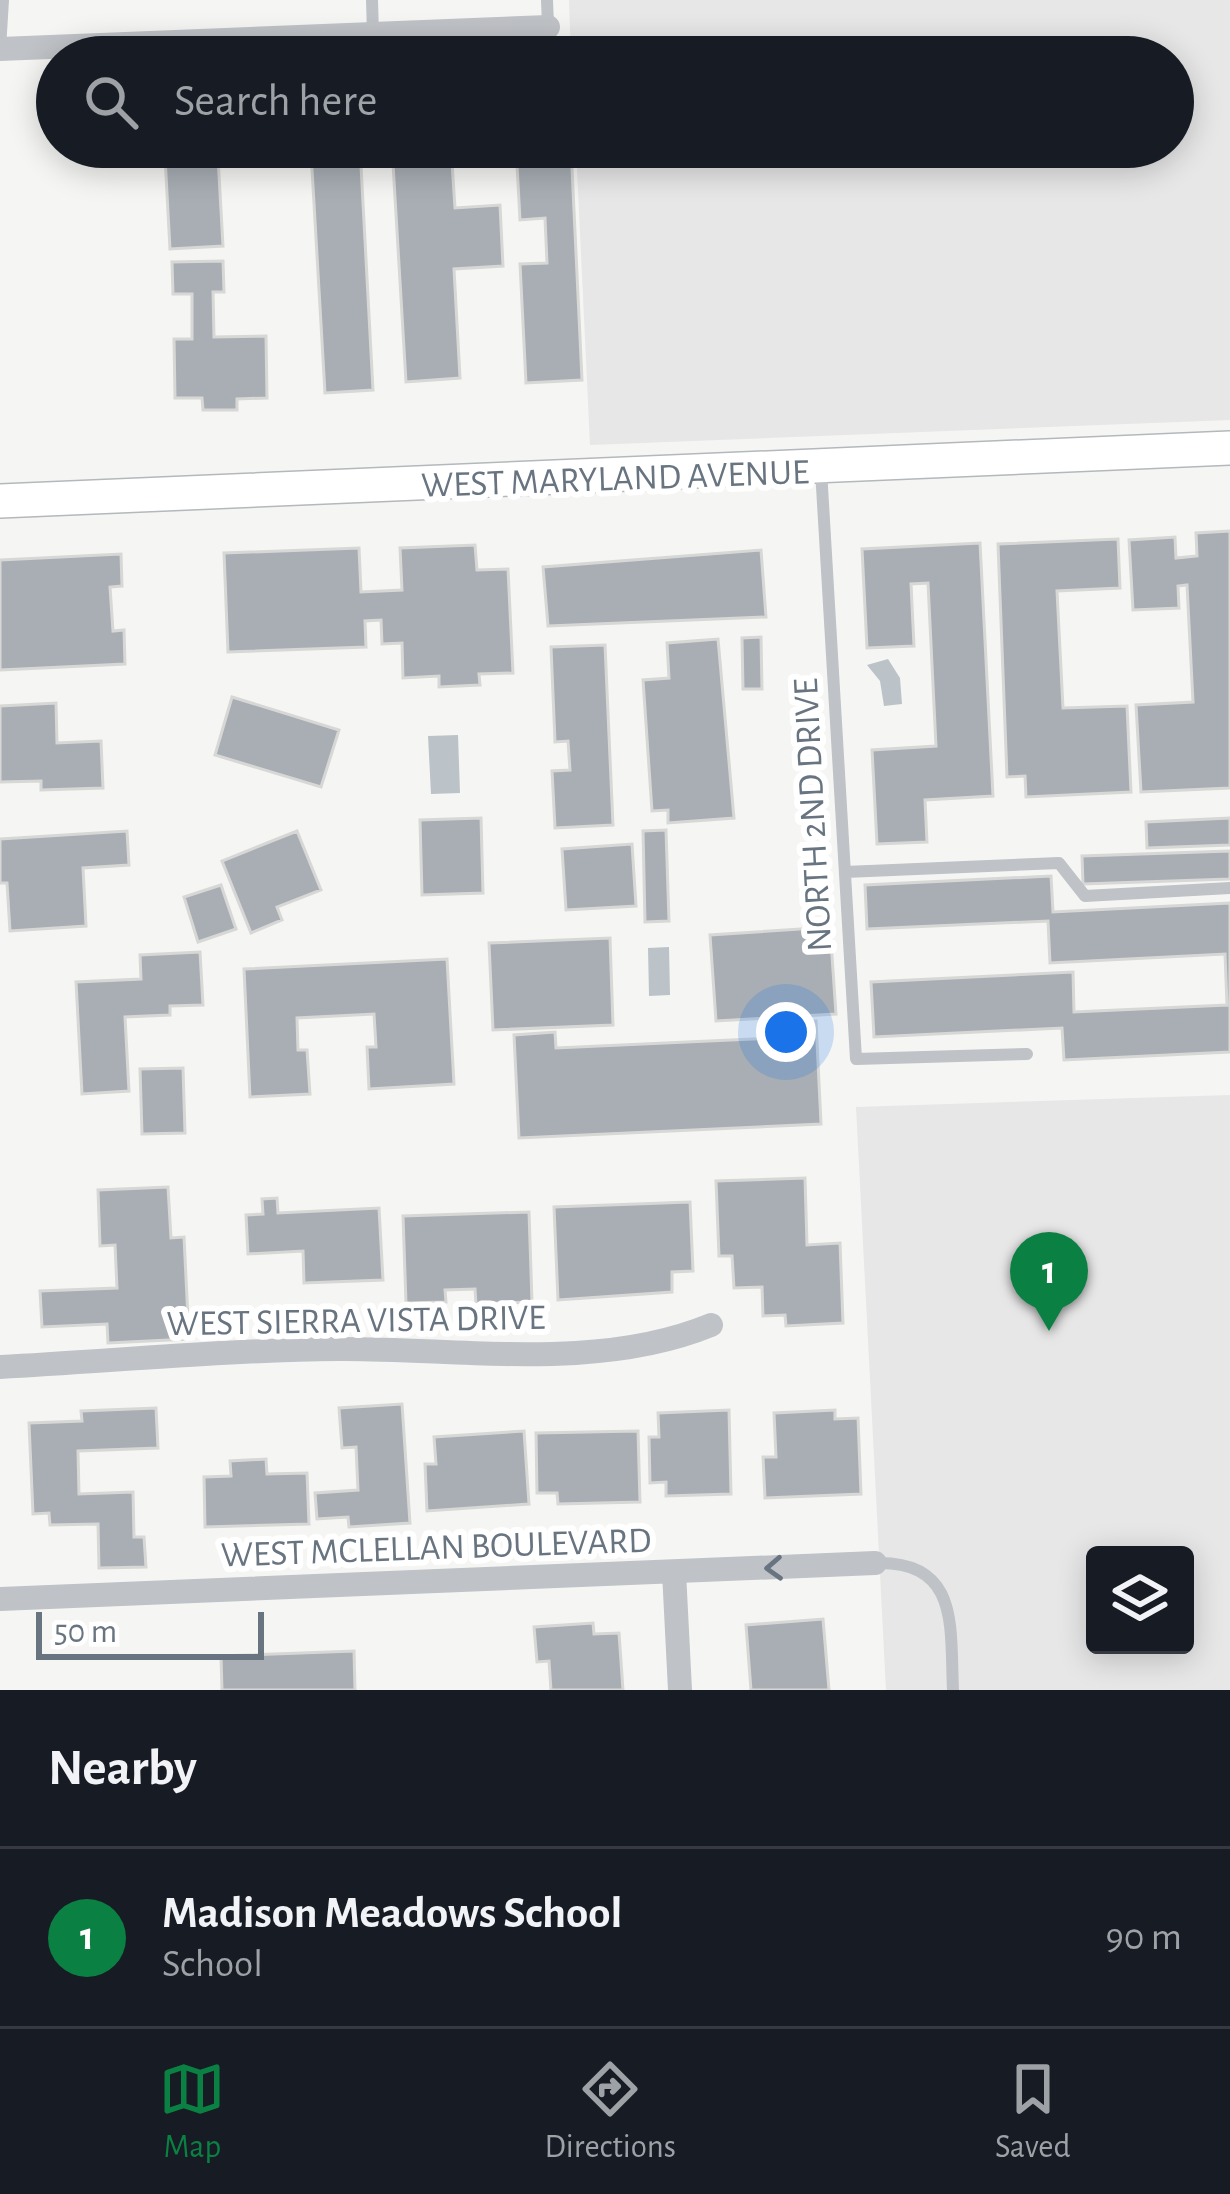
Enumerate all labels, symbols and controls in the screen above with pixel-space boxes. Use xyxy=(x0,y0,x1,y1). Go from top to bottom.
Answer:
search box xyxy=(36,36,1194,168)
icon: search xyxy=(78,69,144,135)
text: Search here xyxy=(174,79,377,124)
street label: WEST MARYLAND AVENUE xyxy=(420,454,810,504)
street label: NORTH 2ND DRIVE xyxy=(788,677,838,953)
your location xyxy=(756,1002,816,1062)
pin: 1 xyxy=(1010,1232,1088,1331)
street label: WEST SIERRA VISTA DRIVE xyxy=(166,1300,546,1342)
street label: WEST MCLELLAN BOULEVARD xyxy=(220,1522,652,1574)
map controls xyxy=(1086,1546,1194,1654)
button: layers xyxy=(1086,1546,1194,1654)
one-way arrow xyxy=(764,1555,783,1581)
scale bar xyxy=(36,1606,264,1659)
text: 50 m xyxy=(54,1616,117,1649)
text: Nearby xyxy=(48,1743,197,1794)
text: Madison Meadows School xyxy=(162,1891,622,1936)
text: 1 xyxy=(80,1918,94,1957)
text: 90 m xyxy=(1105,1918,1182,1957)
text: School xyxy=(162,1945,263,1984)
tab: Map xyxy=(159,2056,225,2168)
tab: Directions xyxy=(544,2056,676,2168)
tab: Saved xyxy=(995,2056,1070,2168)

